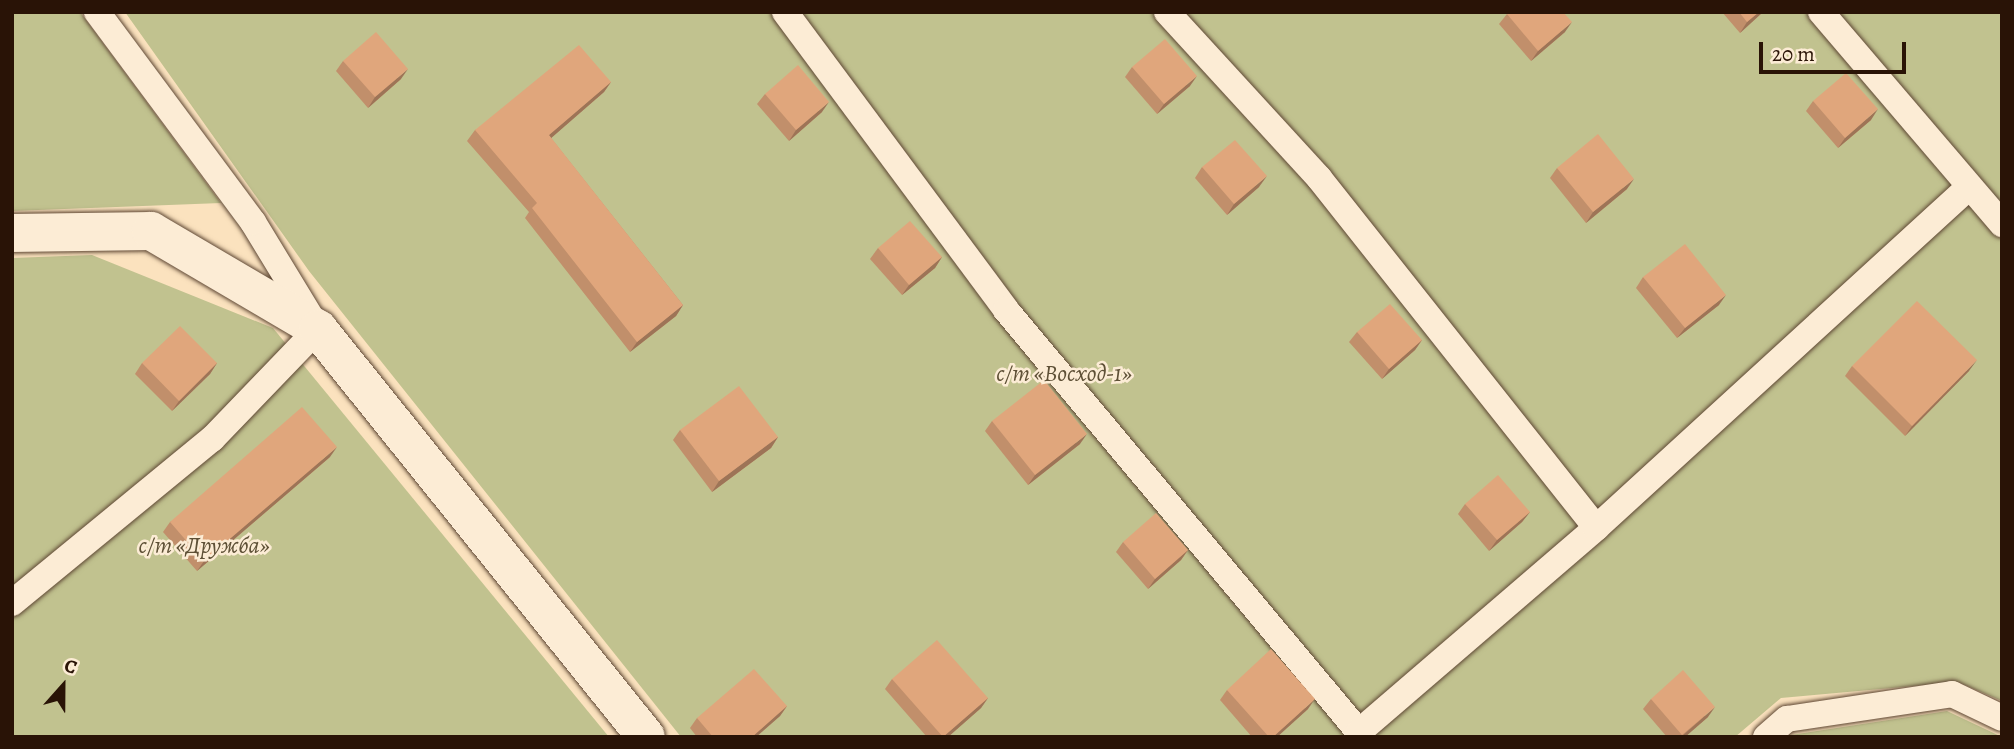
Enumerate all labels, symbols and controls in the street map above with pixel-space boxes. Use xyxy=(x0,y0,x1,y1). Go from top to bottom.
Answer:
scale bar xyxy=(1762,28,1909,72)
text: 20 m xyxy=(1772,40,1815,68)
park label: с/т «Восход-1» xyxy=(996,360,1132,388)
park label: с/т «Дружба» xyxy=(138,532,270,560)
north arrow xyxy=(28,651,98,721)
text: С xyxy=(60,652,81,681)

